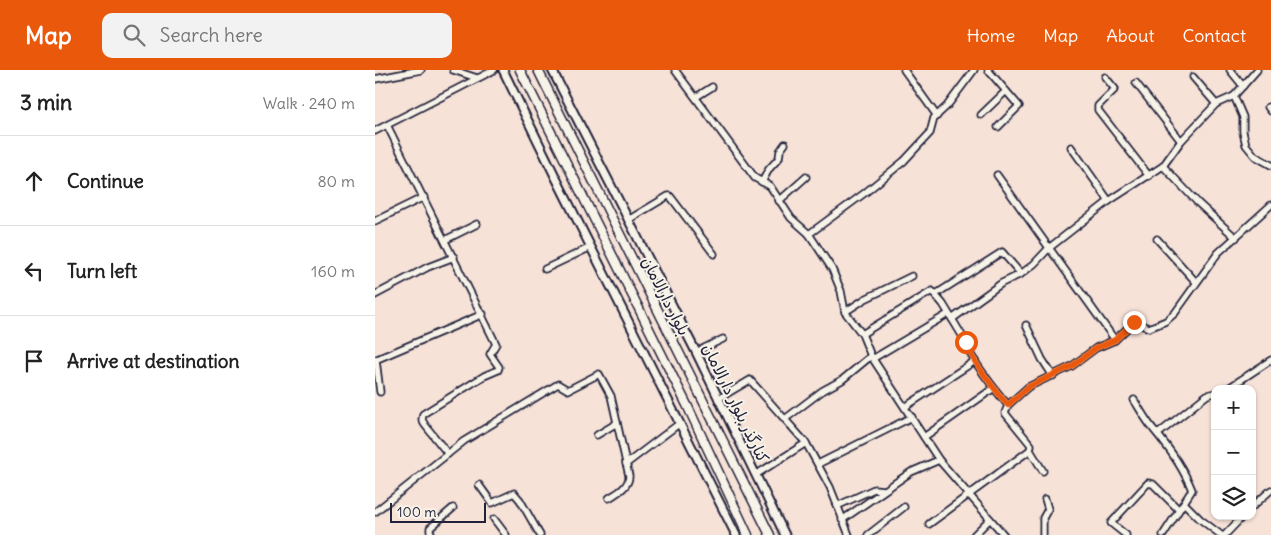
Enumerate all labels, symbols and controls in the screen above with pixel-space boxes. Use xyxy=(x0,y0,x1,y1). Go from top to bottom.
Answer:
search box xyxy=(102,13,452,58)
text: Map xyxy=(25,20,72,50)
icon: search xyxy=(120,21,148,49)
text: Search here xyxy=(160,23,263,47)
text: Home xyxy=(967,24,1015,47)
text: Map xyxy=(1043,24,1078,47)
text: About xyxy=(1106,24,1154,47)
text: Contact xyxy=(1182,24,1246,47)
text: 3 min xyxy=(20,89,72,116)
text: Walk · 240 m xyxy=(263,93,355,113)
icon: ahead xyxy=(20,167,48,195)
text: Continue xyxy=(67,169,144,193)
text: 80 m xyxy=(317,171,355,191)
street label: بلوار دارالامان xyxy=(637,253,694,339)
icon: left xyxy=(20,257,48,285)
text: Turn left xyxy=(67,259,137,283)
text: 160 m xyxy=(311,261,355,281)
route end xyxy=(1123,311,1146,334)
route start xyxy=(955,331,978,354)
street label: کنارگذر بلوار دارالامان xyxy=(698,340,774,466)
icon: arrive xyxy=(20,347,48,375)
text: Arrive at destination xyxy=(67,349,240,373)
map controls xyxy=(1211,385,1256,520)
button: + xyxy=(1211,385,1256,430)
button: − xyxy=(1211,430,1256,475)
button: layers xyxy=(1211,475,1256,520)
scale bar xyxy=(390,500,486,523)
text: 100 m xyxy=(397,503,437,521)

